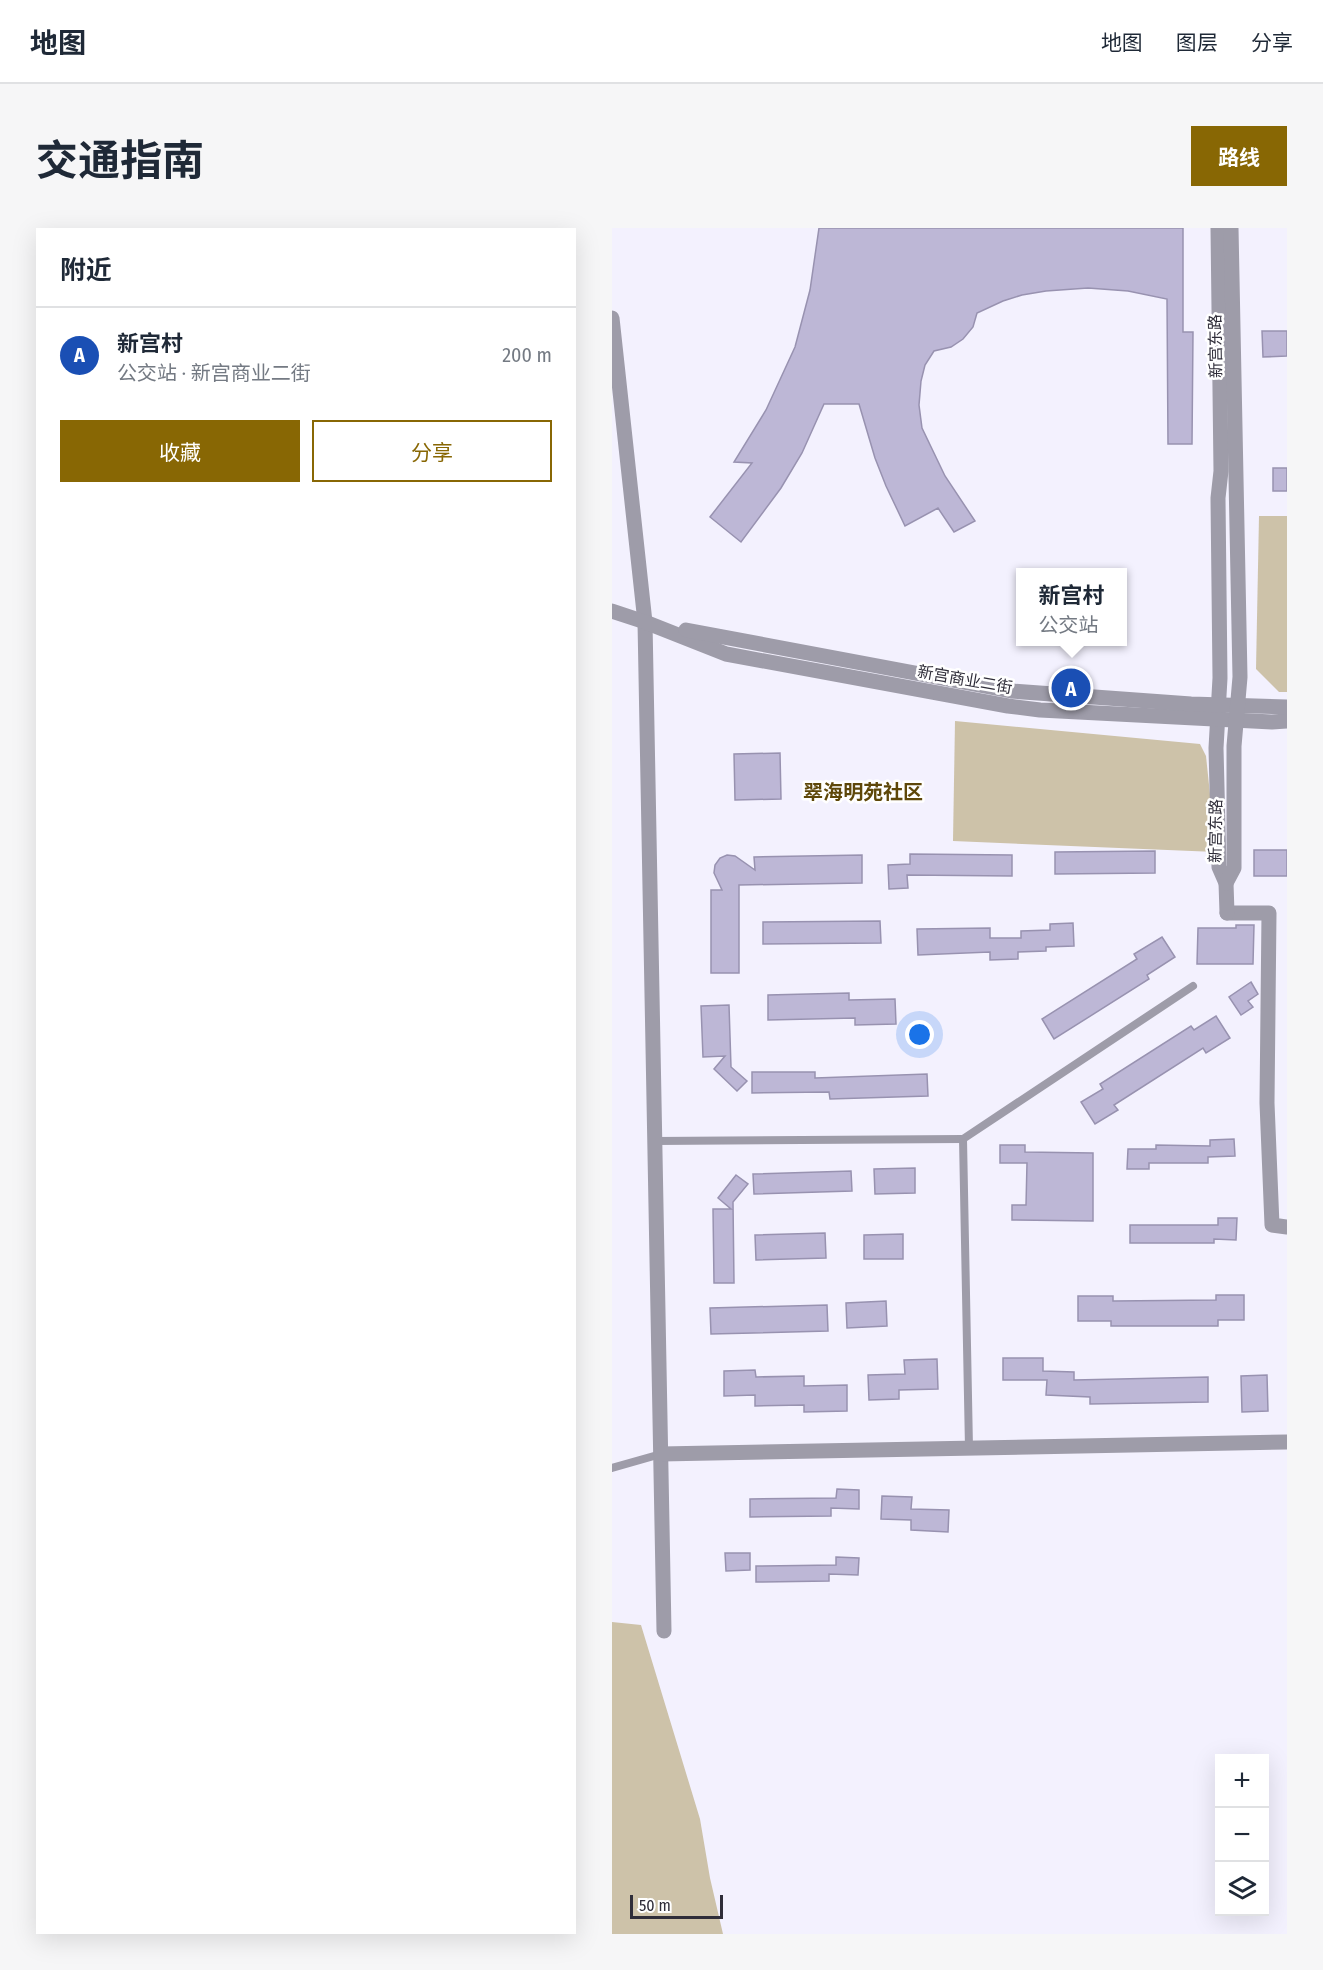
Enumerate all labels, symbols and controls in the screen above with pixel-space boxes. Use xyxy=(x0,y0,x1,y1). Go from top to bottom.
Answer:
text: 地图 xyxy=(30,27,86,60)
text: 地图 xyxy=(1101,30,1143,56)
text: 图层 xyxy=(1176,30,1218,56)
text: 分享 xyxy=(1251,30,1293,56)
button: 路线 xyxy=(1191,126,1287,186)
text: 交通指南 xyxy=(36,136,204,186)
text: 附近 xyxy=(60,255,112,286)
street label: 新宫东路 xyxy=(1205,314,1226,378)
text: 新宫村 xyxy=(117,330,183,357)
text: A xyxy=(74,343,85,367)
text: 200 m xyxy=(502,343,552,367)
text: 公交站 · 新宫商业二街 xyxy=(117,361,311,385)
button: 收藏 xyxy=(60,420,300,482)
button: 分享 xyxy=(312,420,552,482)
popup xyxy=(1016,568,1127,646)
text: 新宫村 xyxy=(1038,582,1105,609)
text: 公交站 xyxy=(1038,613,1098,637)
street label: 新宫商业二街 xyxy=(916,662,1014,697)
pin: A xyxy=(1052,666,1090,710)
district label: 翠海明苑社区 xyxy=(803,780,923,804)
street label: 新宫东路 xyxy=(1205,799,1226,863)
your location xyxy=(905,1020,934,1049)
map controls xyxy=(1215,1754,1269,1916)
button: + xyxy=(1215,1754,1269,1808)
button: − xyxy=(1215,1808,1269,1862)
button: layers xyxy=(1215,1862,1269,1916)
scale bar xyxy=(630,1892,723,1920)
text: 50 m xyxy=(639,1896,671,1915)

